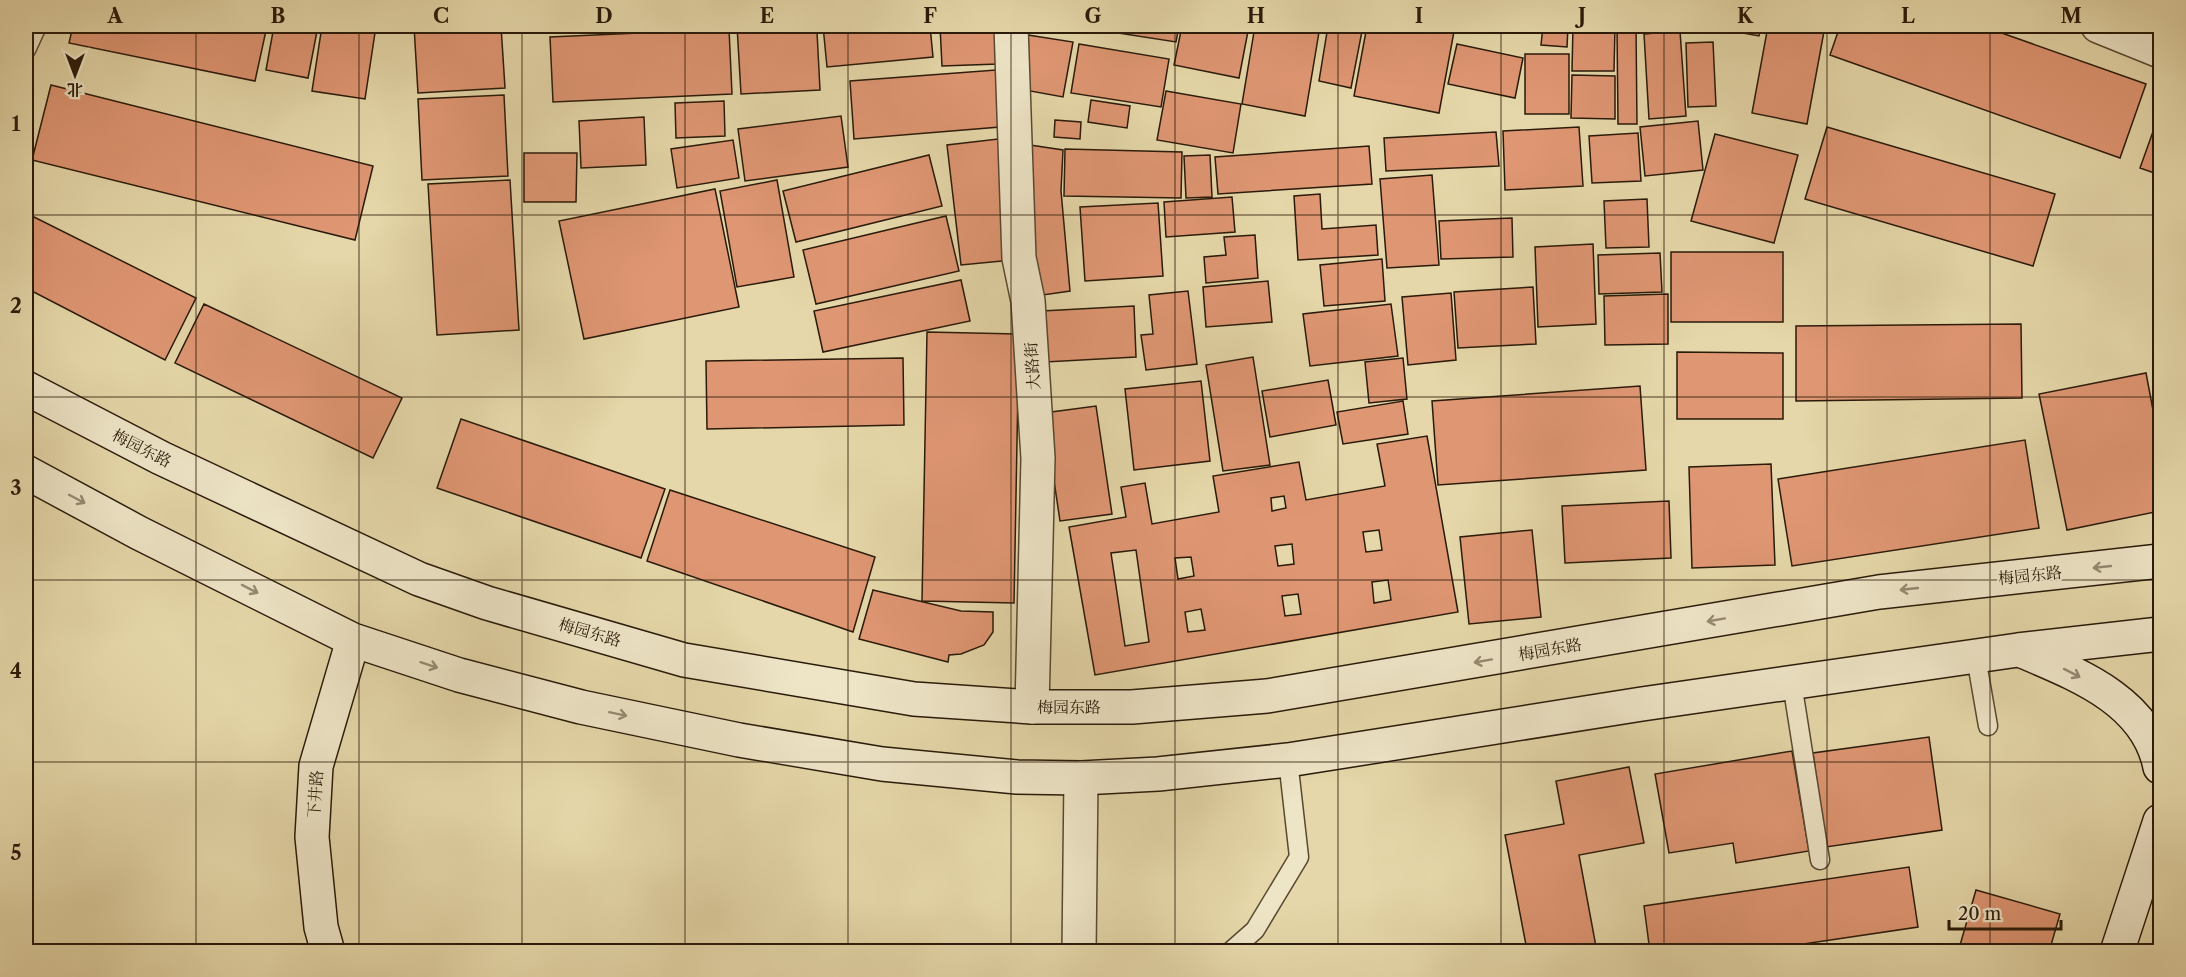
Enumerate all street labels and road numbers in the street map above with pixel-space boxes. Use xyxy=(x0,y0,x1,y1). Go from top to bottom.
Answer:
street label: 大路街 xyxy=(1020,341,1044,391)
street label: 梅园东路 xyxy=(109,425,175,471)
street label: 梅园东路 xyxy=(1997,562,2063,588)
street label: 梅园东路 xyxy=(556,614,624,650)
street label: 梅园东路 xyxy=(1517,634,1583,664)
street label: 梅园东路 xyxy=(1037,697,1101,717)
street label: 下井路 xyxy=(303,769,327,819)

